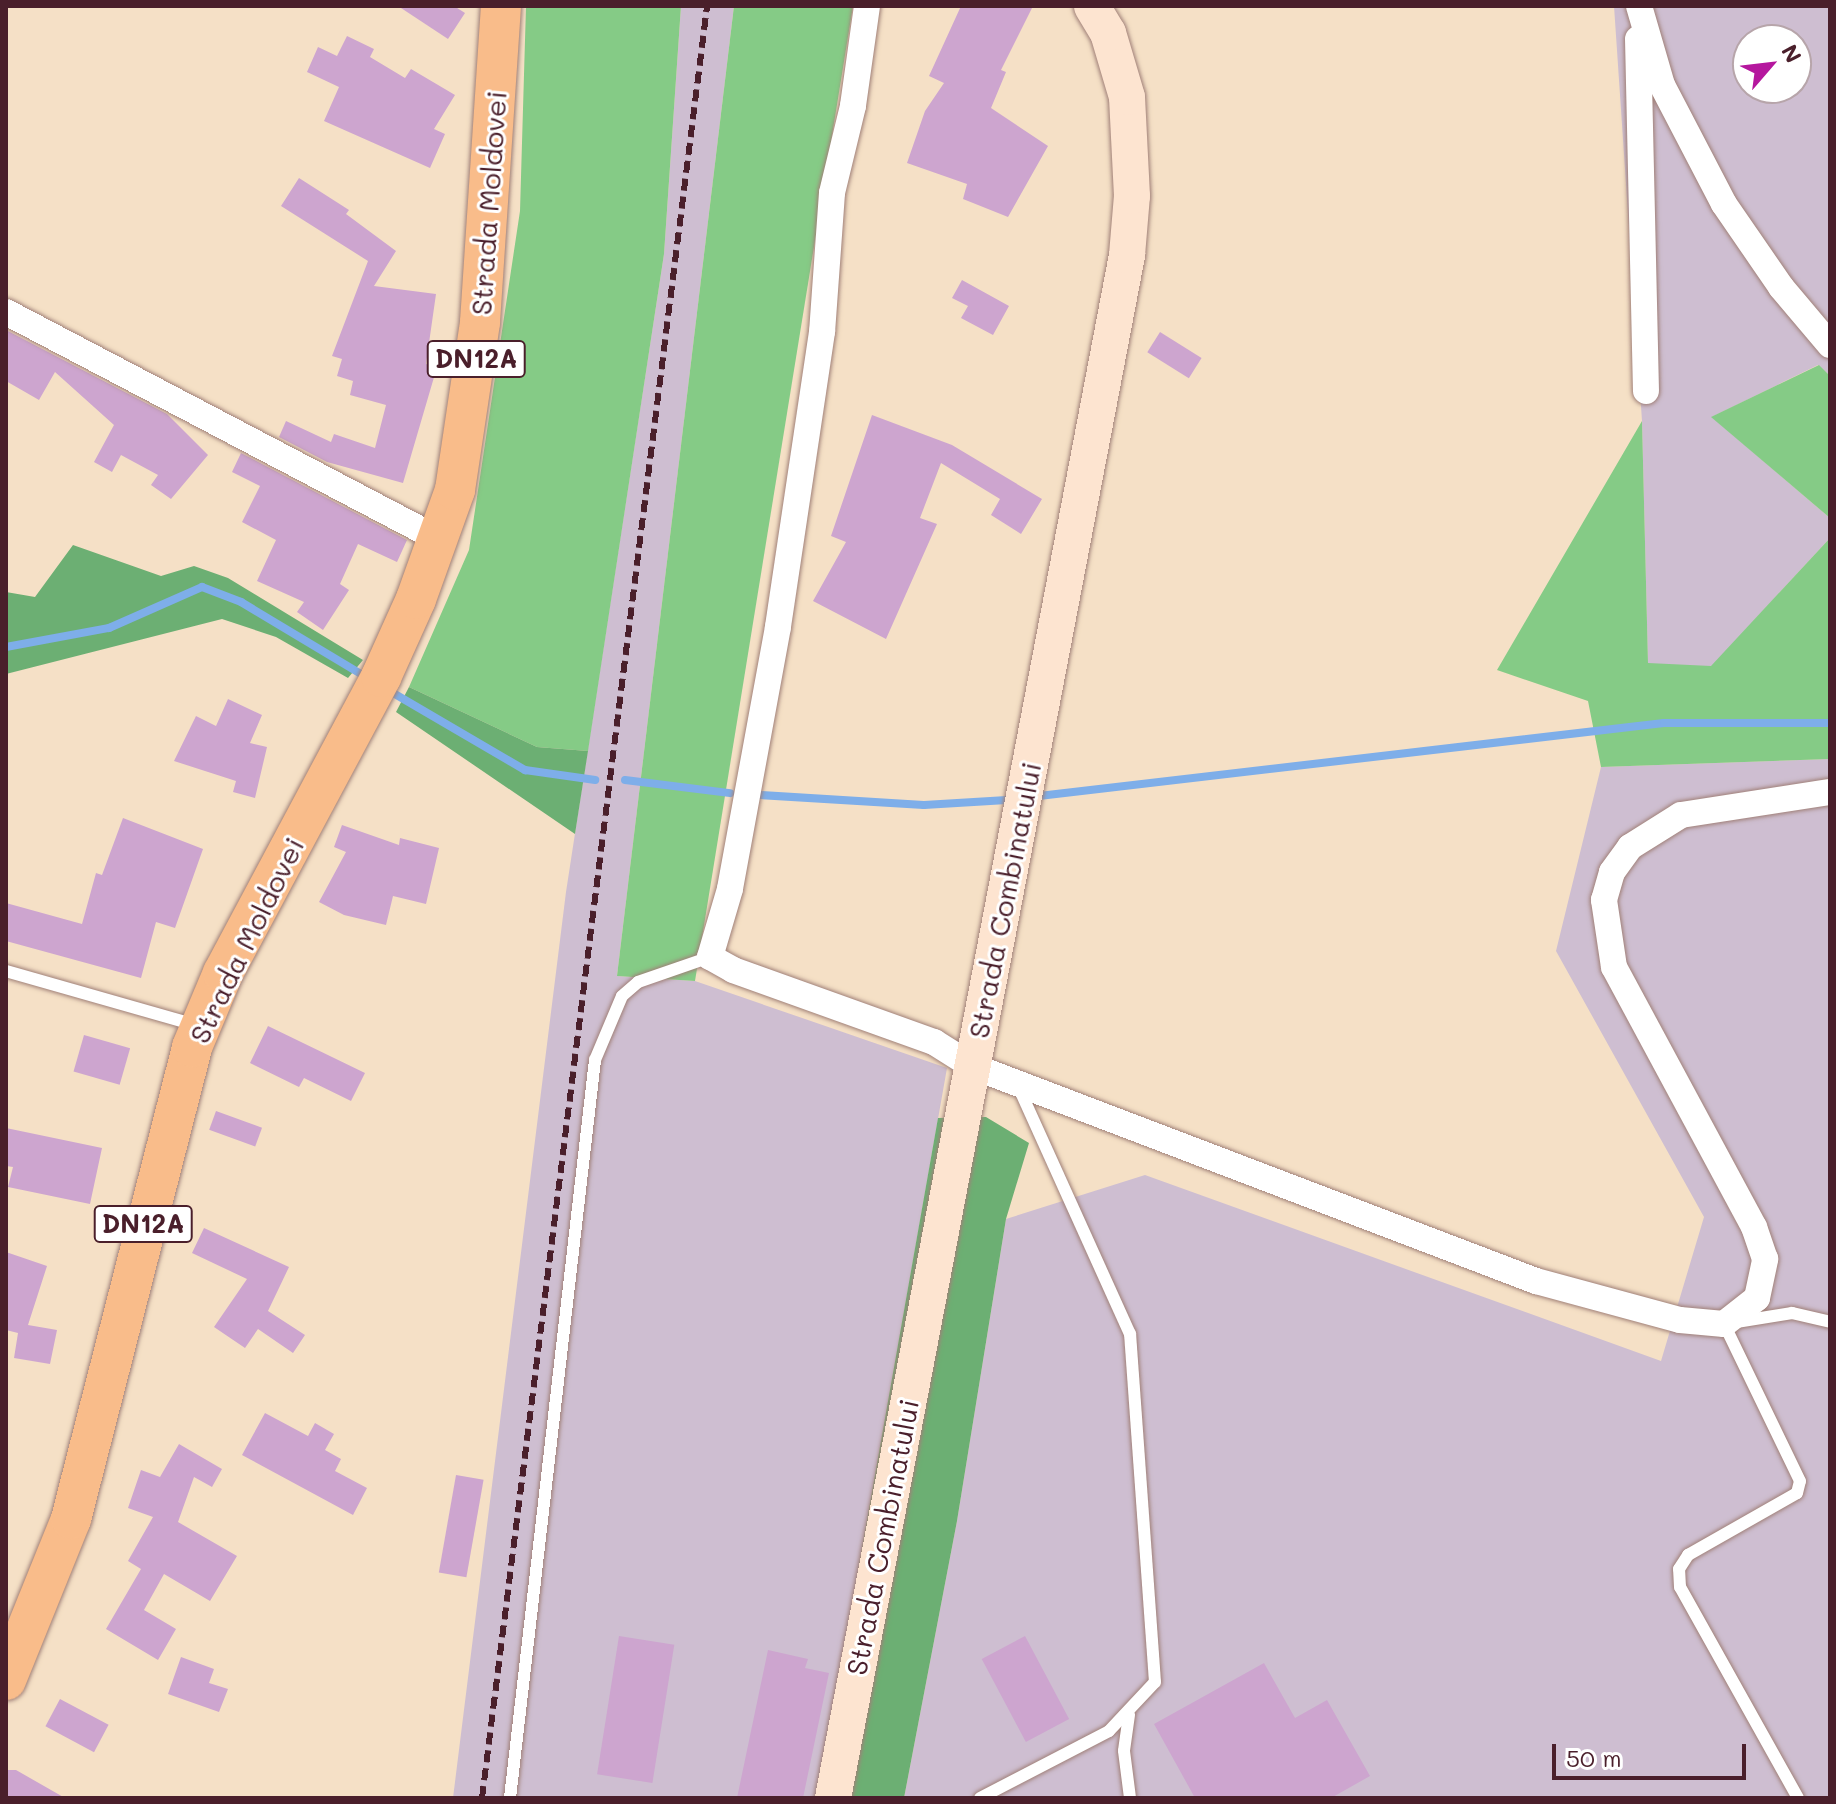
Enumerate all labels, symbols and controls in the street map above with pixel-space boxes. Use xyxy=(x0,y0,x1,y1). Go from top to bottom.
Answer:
north arrow xyxy=(1732,24,1812,104)
text: N xyxy=(1775,39,1809,68)
street label: Strada Moldovei xyxy=(463,90,513,316)
road number: DN12A xyxy=(426,337,526,381)
street label: Strada Combinatului xyxy=(961,759,1047,1041)
street label: Strada Moldovei xyxy=(182,832,310,1048)
road number: DN12A xyxy=(93,1202,193,1246)
street label: Strada Combinatului xyxy=(839,1396,925,1678)
scale bar xyxy=(1556,1728,1750,1778)
text: 50 m xyxy=(1566,1742,1622,1773)

